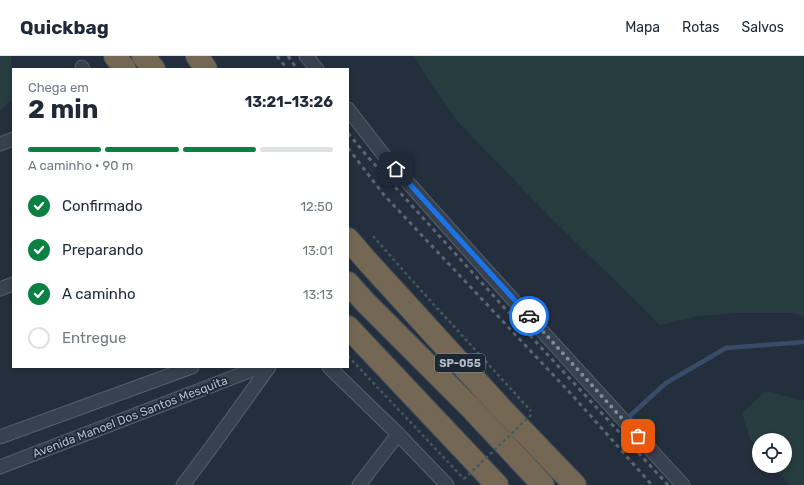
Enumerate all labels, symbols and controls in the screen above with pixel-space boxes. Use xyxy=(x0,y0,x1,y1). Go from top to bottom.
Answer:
text: Quickbag xyxy=(20,16,109,39)
text: Mapa xyxy=(625,19,660,36)
text: Rotas xyxy=(682,19,719,36)
text: Salvos xyxy=(741,19,784,36)
text: Chega em xyxy=(28,80,89,95)
text: 13:21–13:26 xyxy=(245,93,333,111)
text: 2 min xyxy=(28,94,98,125)
pin xyxy=(379,152,413,186)
text: A caminho · 90 m xyxy=(28,158,133,173)
icon: home xyxy=(385,158,407,180)
icon: check xyxy=(28,195,50,217)
text: Confirmado xyxy=(62,197,143,215)
text: 12:50 xyxy=(300,199,333,214)
icon: check xyxy=(28,239,50,261)
text: Preparando xyxy=(62,241,143,259)
text: 13:01 xyxy=(302,243,333,258)
icon: check xyxy=(28,283,50,305)
text: A caminho xyxy=(62,285,136,303)
text: 13:13 xyxy=(303,287,333,302)
courier xyxy=(509,296,549,336)
icon: car xyxy=(518,305,540,327)
text: Entregue xyxy=(62,329,126,347)
road number: SP-055 xyxy=(435,354,485,372)
street label: Avenida Manoel Dos Santos Mesquita xyxy=(31,373,229,461)
pin xyxy=(621,419,655,453)
icon: bag xyxy=(627,425,649,447)
map controls xyxy=(752,433,792,473)
button: locate xyxy=(752,433,792,473)

